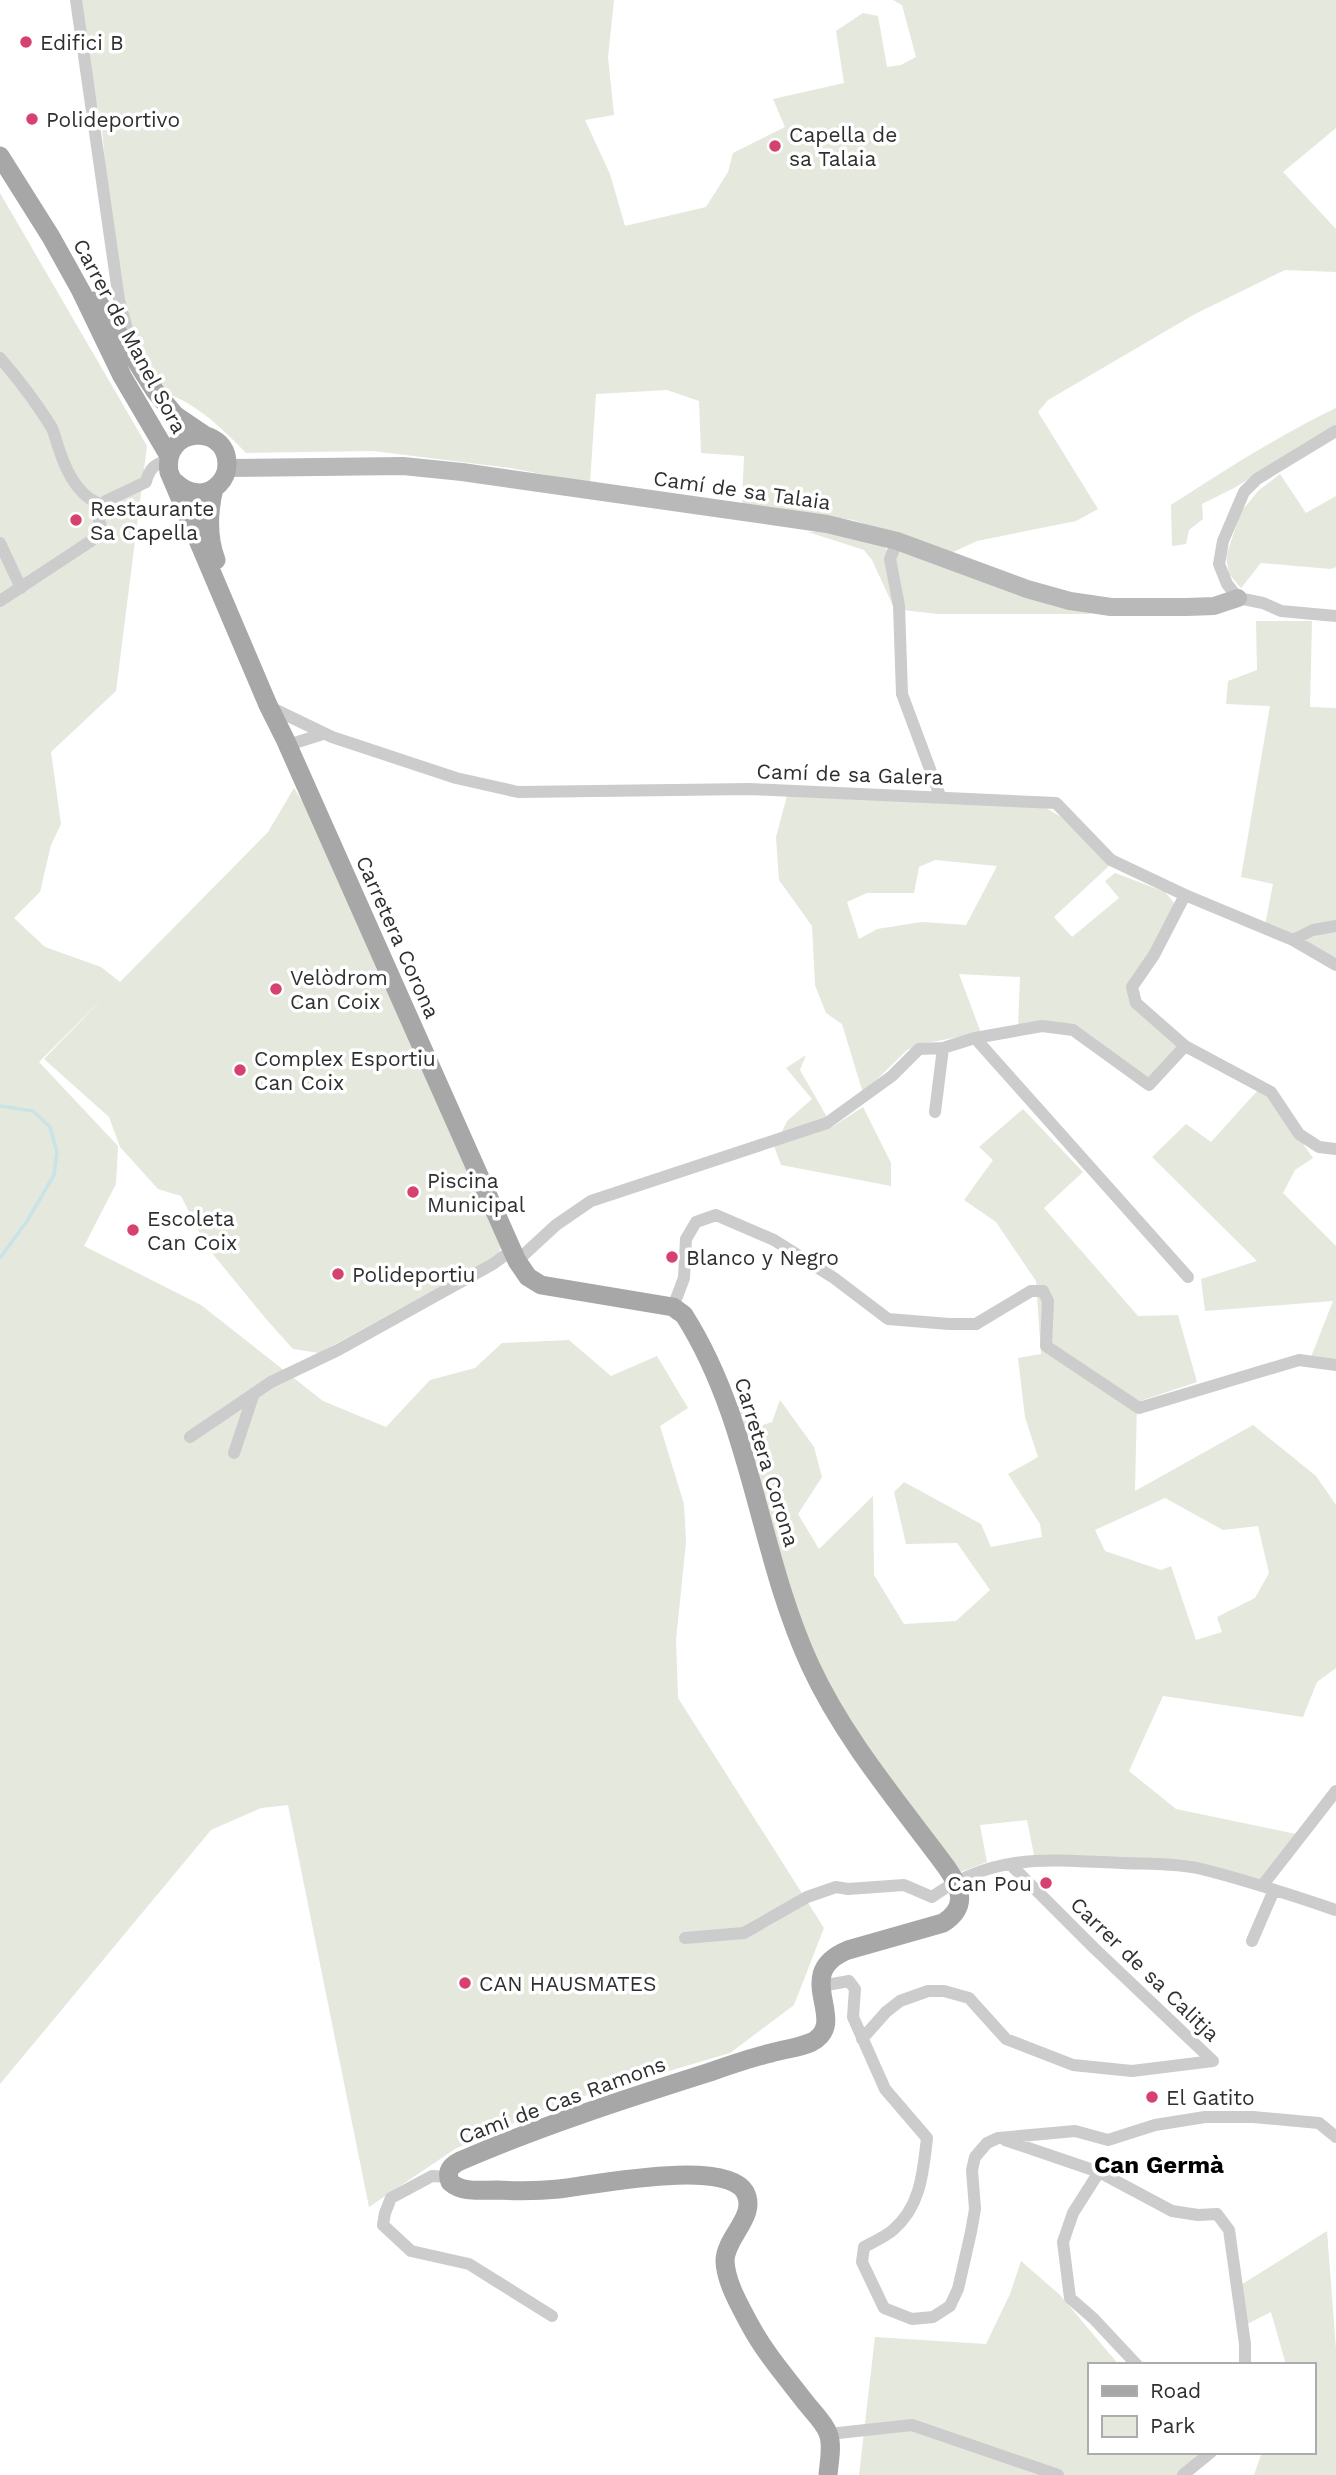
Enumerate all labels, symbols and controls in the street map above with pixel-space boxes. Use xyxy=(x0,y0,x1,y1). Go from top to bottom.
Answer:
place label: Edifici B xyxy=(40,30,124,55)
marker: Edifici B xyxy=(18,34,34,50)
place label: Polideportivo xyxy=(46,107,180,132)
marker: Polideportivo xyxy=(24,111,40,127)
place label: Capella de sa Talaia xyxy=(789,122,897,171)
marker: Capella de sa Talaia xyxy=(767,138,783,154)
street label: Carrer de Manel Sora xyxy=(68,234,192,438)
street label: Camí de sa Talaia xyxy=(652,465,832,515)
place label: Restaurante Sa Capella xyxy=(90,496,214,545)
marker: Restaurante Sa Capella xyxy=(68,512,84,528)
street label: Camí de sa Galera xyxy=(756,758,944,790)
street label: Carretera Corona xyxy=(351,852,445,1022)
place label: Velòdrom Can Coix xyxy=(290,965,388,1014)
marker: Velòdrom Can Coix xyxy=(268,981,284,997)
place label: Complex Esportiu Can Coix xyxy=(254,1046,436,1095)
marker: Complex Esportiu Can Coix xyxy=(232,1062,248,1078)
place label: Piscina Municipal xyxy=(427,1168,526,1217)
marker: Piscina Municipal xyxy=(405,1184,421,1200)
place label: Escoleta Can Coix xyxy=(147,1206,237,1255)
marker: Escoleta Can Coix xyxy=(125,1222,141,1238)
place label: Blanco y Negro xyxy=(686,1245,839,1270)
marker: Blanco y Negro xyxy=(664,1249,680,1265)
place label: Polideportiu xyxy=(352,1262,476,1287)
marker: Polideportiu xyxy=(330,1266,346,1282)
street label: Carretera Corona xyxy=(729,1374,805,1550)
place label: Can Pou xyxy=(947,1871,1032,1896)
marker: Can Pou xyxy=(1038,1875,1054,1891)
street label: Carrer de sa Calitja xyxy=(1065,1892,1225,2047)
place label: CAN HAUSMATES xyxy=(479,1971,656,1996)
marker: CAN HAUSMATES xyxy=(457,1975,473,1991)
street label: Camí de Cas Ramons xyxy=(455,2051,669,2149)
place label: El Gatito xyxy=(1166,2085,1255,2110)
marker: El Gatito xyxy=(1144,2089,1160,2105)
district label: Can Germà xyxy=(1094,2151,1224,2179)
legend xyxy=(1088,2363,1315,2454)
text: Road xyxy=(1150,2378,1201,2403)
text: Park xyxy=(1150,2413,1195,2438)

